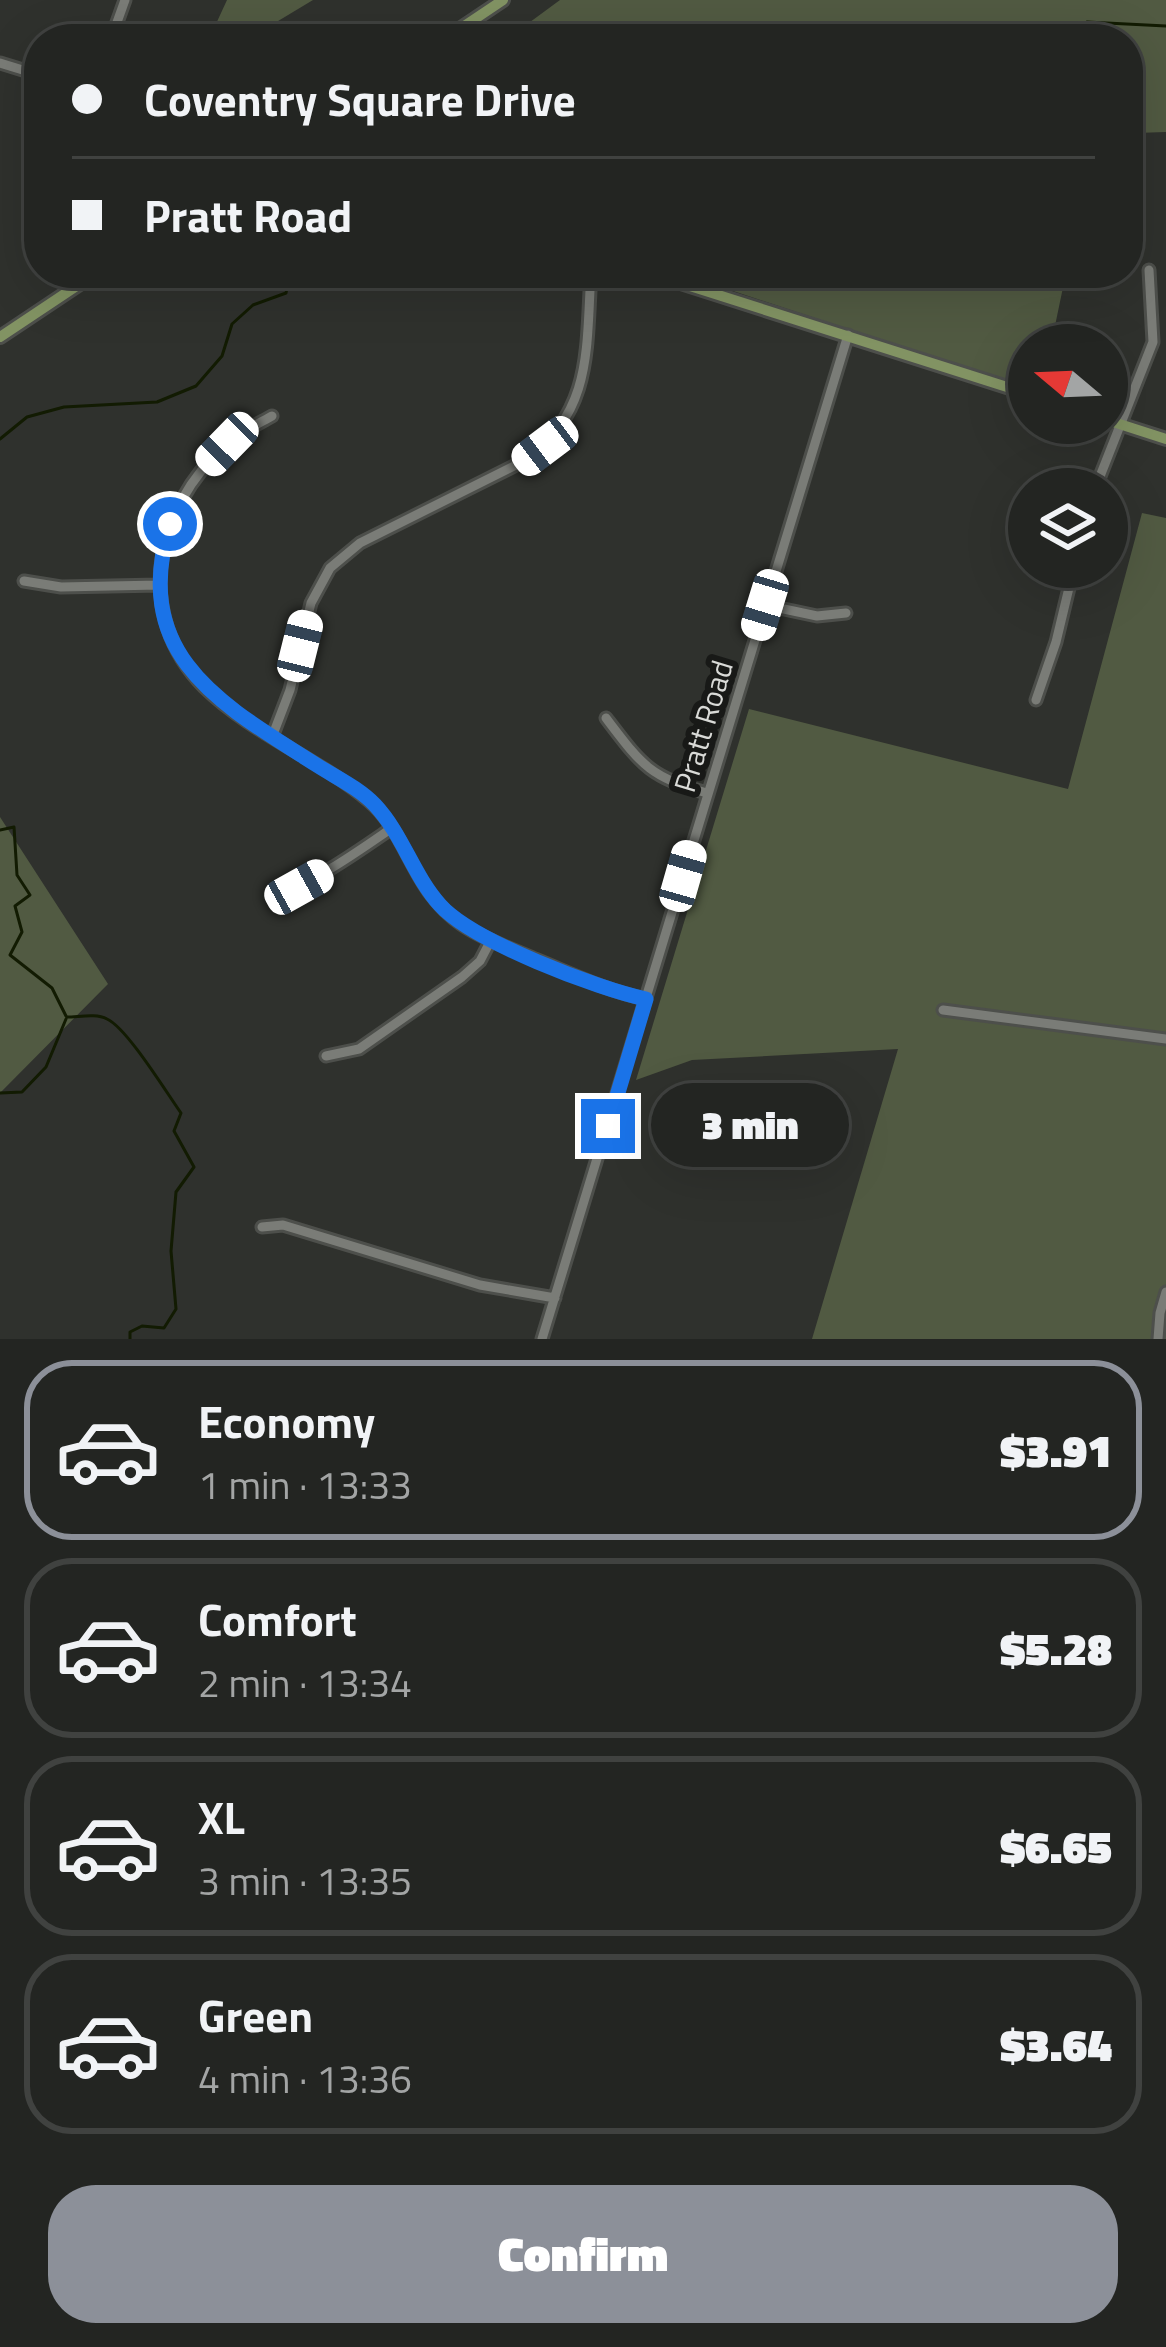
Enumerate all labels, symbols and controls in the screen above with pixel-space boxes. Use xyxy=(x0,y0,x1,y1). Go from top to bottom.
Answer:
text: Coventry Square Drive xyxy=(144,65,576,133)
text: Pratt Road xyxy=(144,181,352,249)
north arrow xyxy=(1008,324,1128,444)
map controls xyxy=(1008,324,1128,588)
car xyxy=(189,406,265,482)
car xyxy=(505,410,585,482)
button: layers xyxy=(1008,468,1128,588)
route start xyxy=(143,497,197,551)
car xyxy=(737,565,793,645)
car xyxy=(274,607,326,685)
street label: Pratt Road xyxy=(661,654,745,798)
car xyxy=(656,836,710,916)
car xyxy=(259,854,339,920)
callout: 3 min xyxy=(650,1084,848,1168)
text: 3 min xyxy=(702,1095,798,1154)
route end xyxy=(581,1099,635,1153)
text: Economy xyxy=(198,1387,375,1455)
icon: car xyxy=(54,1396,162,1504)
text: $3.91 xyxy=(1000,1416,1112,1484)
text: 1 min · 13:33 xyxy=(198,1455,412,1514)
text: Comfort xyxy=(198,1585,357,1653)
icon: car xyxy=(54,1594,162,1702)
text: $5.28 xyxy=(1000,1614,1112,1682)
text: 2 min · 13:34 xyxy=(198,1653,412,1712)
text: XL xyxy=(198,1783,245,1851)
icon: car xyxy=(54,1792,162,1900)
text: $6.65 xyxy=(1000,1812,1112,1880)
text: 3 min · 13:35 xyxy=(198,1851,412,1910)
text: Green xyxy=(198,1981,313,2049)
icon: car xyxy=(54,1990,162,2098)
text: $3.64 xyxy=(1000,2010,1112,2078)
text: 4 min · 13:36 xyxy=(198,2049,412,2108)
button: Confirm xyxy=(48,2185,1118,2323)

